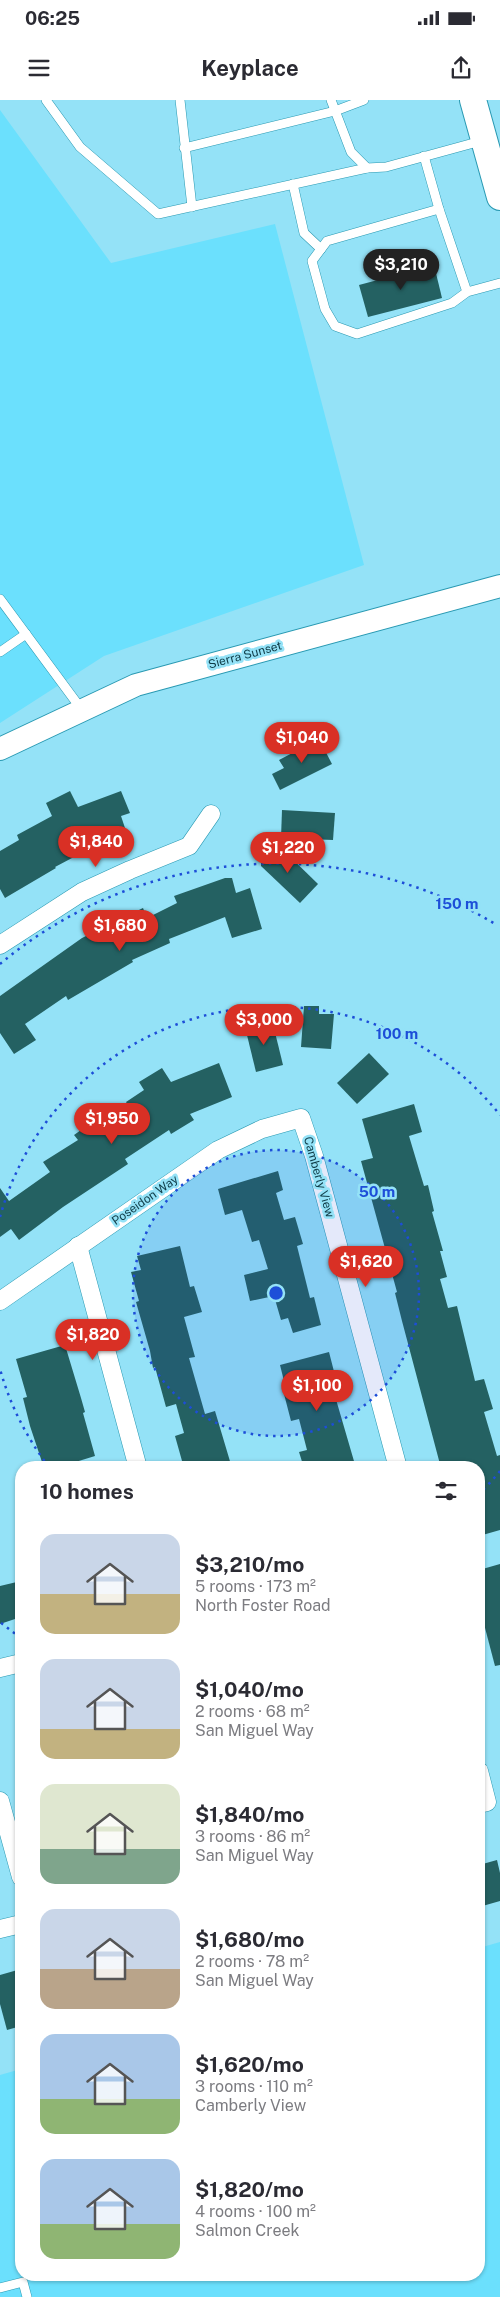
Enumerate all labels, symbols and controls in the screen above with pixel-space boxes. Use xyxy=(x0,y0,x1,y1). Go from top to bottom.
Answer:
text: 06:25 xyxy=(25,7,80,29)
icon: menu xyxy=(25,54,53,82)
icon: share xyxy=(447,54,475,82)
text: Keyplace xyxy=(201,55,299,81)
pin: $3,210 xyxy=(360,248,442,291)
text: $3,210 xyxy=(374,255,428,274)
street label: Sierra Sunset xyxy=(207,638,284,672)
pin: $1,040 xyxy=(261,722,343,764)
text: $1,040 xyxy=(275,728,329,747)
pin: $1,840 xyxy=(55,826,137,868)
text: $1,840 xyxy=(69,832,123,851)
pin: $1,220 xyxy=(247,832,329,874)
text: $1,220 xyxy=(261,838,315,857)
text: 150 m xyxy=(435,895,479,912)
pin: $1,680 xyxy=(79,910,161,952)
text: $1,680 xyxy=(93,916,147,935)
pin: $3,000 xyxy=(223,1004,305,1046)
text: $3,000 xyxy=(236,1010,292,1029)
text: 100 m xyxy=(376,1025,418,1042)
pin: $1,950 xyxy=(71,1102,153,1145)
text: $1,950 xyxy=(85,1109,139,1128)
street label: Camberly View xyxy=(301,1135,337,1220)
street label: Poseidon Way xyxy=(109,1172,181,1228)
text: 50 m xyxy=(359,1183,395,1200)
pin: $1,620 xyxy=(325,1246,407,1288)
text: $1,620 xyxy=(339,1252,393,1271)
centre of rings xyxy=(267,1284,285,1302)
pin: $1,820 xyxy=(52,1318,134,1361)
text: $1,820 xyxy=(66,1325,120,1344)
pin: $1,100 xyxy=(276,1370,358,1412)
text: $1,100 xyxy=(292,1376,342,1395)
icon: filters xyxy=(432,1477,460,1505)
text: 10 homes xyxy=(40,1479,134,1504)
text: $3,210/mo xyxy=(195,1552,304,1577)
icon: home xyxy=(80,1554,140,1614)
text: 5 rooms · 173 m² xyxy=(195,1577,316,1596)
text: North Foster Road xyxy=(195,1596,331,1615)
text: $1,040/mo xyxy=(195,1677,304,1702)
icon: home xyxy=(80,1679,140,1739)
text: 2 rooms · 68 m² xyxy=(195,1702,310,1721)
text: San Miguel Way xyxy=(195,1721,314,1740)
text: $1,840/mo xyxy=(195,1802,304,1827)
icon: home xyxy=(80,1804,140,1864)
text: 3 rooms · 86 m² xyxy=(195,1827,310,1846)
text: San Miguel Way xyxy=(195,1846,314,1865)
text: $1,680/mo xyxy=(195,1927,304,1952)
icon: home xyxy=(80,1929,140,1989)
text: 2 rooms · 78 m² xyxy=(195,1952,309,1971)
text: San Miguel Way xyxy=(195,1971,314,1990)
text: $1,620/mo xyxy=(195,2052,304,2077)
icon: home xyxy=(80,2054,140,2114)
text: 3 rooms · 110 m² xyxy=(195,2077,313,2096)
text: Camberly View xyxy=(195,2096,306,2115)
text: $1,820/mo xyxy=(195,2177,304,2202)
icon: home xyxy=(80,2179,140,2239)
text: 4 rooms · 100 m² xyxy=(195,2202,316,2221)
text: Salmon Creek xyxy=(195,2221,300,2240)

